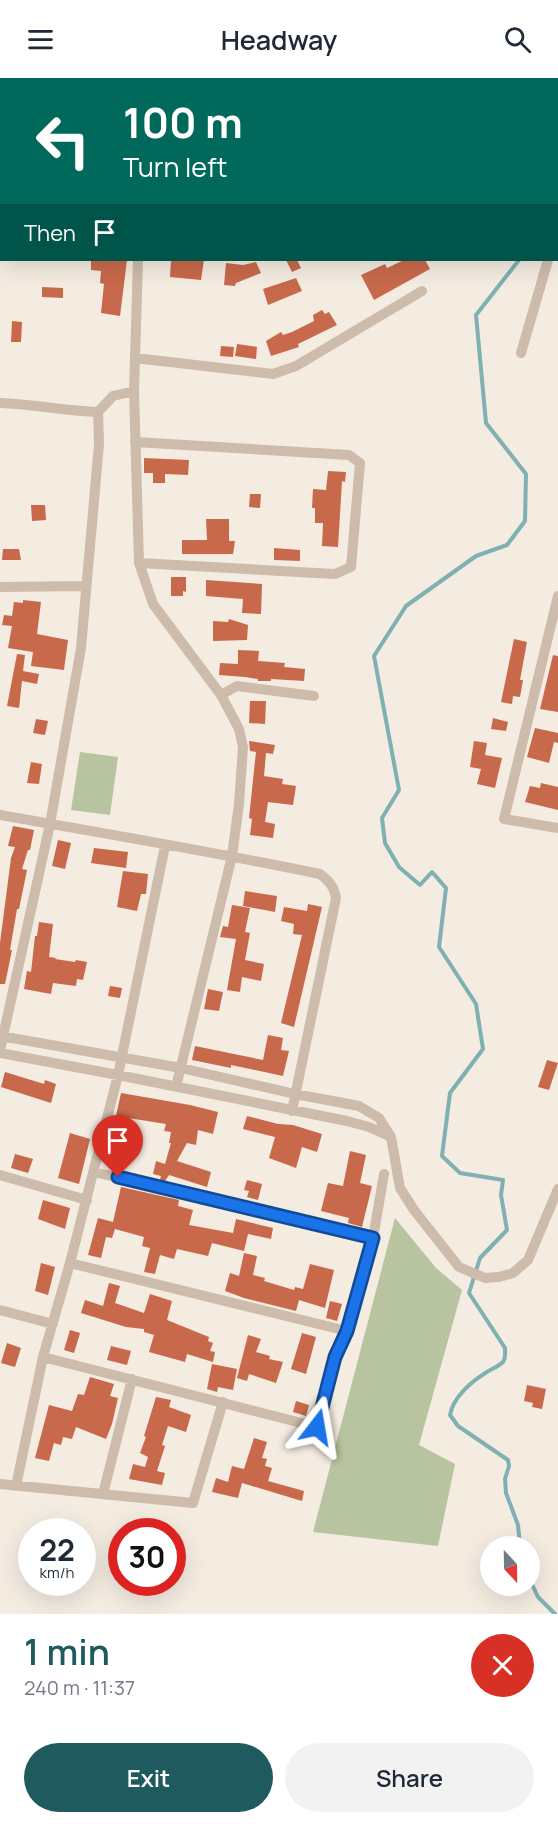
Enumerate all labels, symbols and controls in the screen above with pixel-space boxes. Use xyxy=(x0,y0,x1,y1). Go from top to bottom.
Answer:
text: Headway xyxy=(221,21,337,58)
icon: menu xyxy=(24,23,57,56)
icon: search xyxy=(501,23,534,56)
text: 100 m xyxy=(123,93,243,151)
icon: left xyxy=(24,102,102,180)
text: Turn left xyxy=(123,148,227,185)
icon: arrive xyxy=(88,216,121,249)
text: Then xyxy=(24,218,76,248)
pin xyxy=(92,1115,143,1177)
icon: arrive xyxy=(101,1124,134,1157)
position arrow xyxy=(285,1395,349,1459)
speed limit sign: 30 xyxy=(108,1518,186,1596)
text: 22 xyxy=(39,1529,75,1570)
north arrow xyxy=(480,1536,540,1596)
map controls xyxy=(480,1536,540,1596)
text: km/h xyxy=(40,1562,74,1583)
text: 1 min xyxy=(24,1627,110,1676)
button: close xyxy=(471,1634,534,1697)
text: 240 m · 11:37 xyxy=(24,1674,135,1701)
button: Exit xyxy=(24,1743,273,1812)
button: Share xyxy=(285,1743,534,1812)

